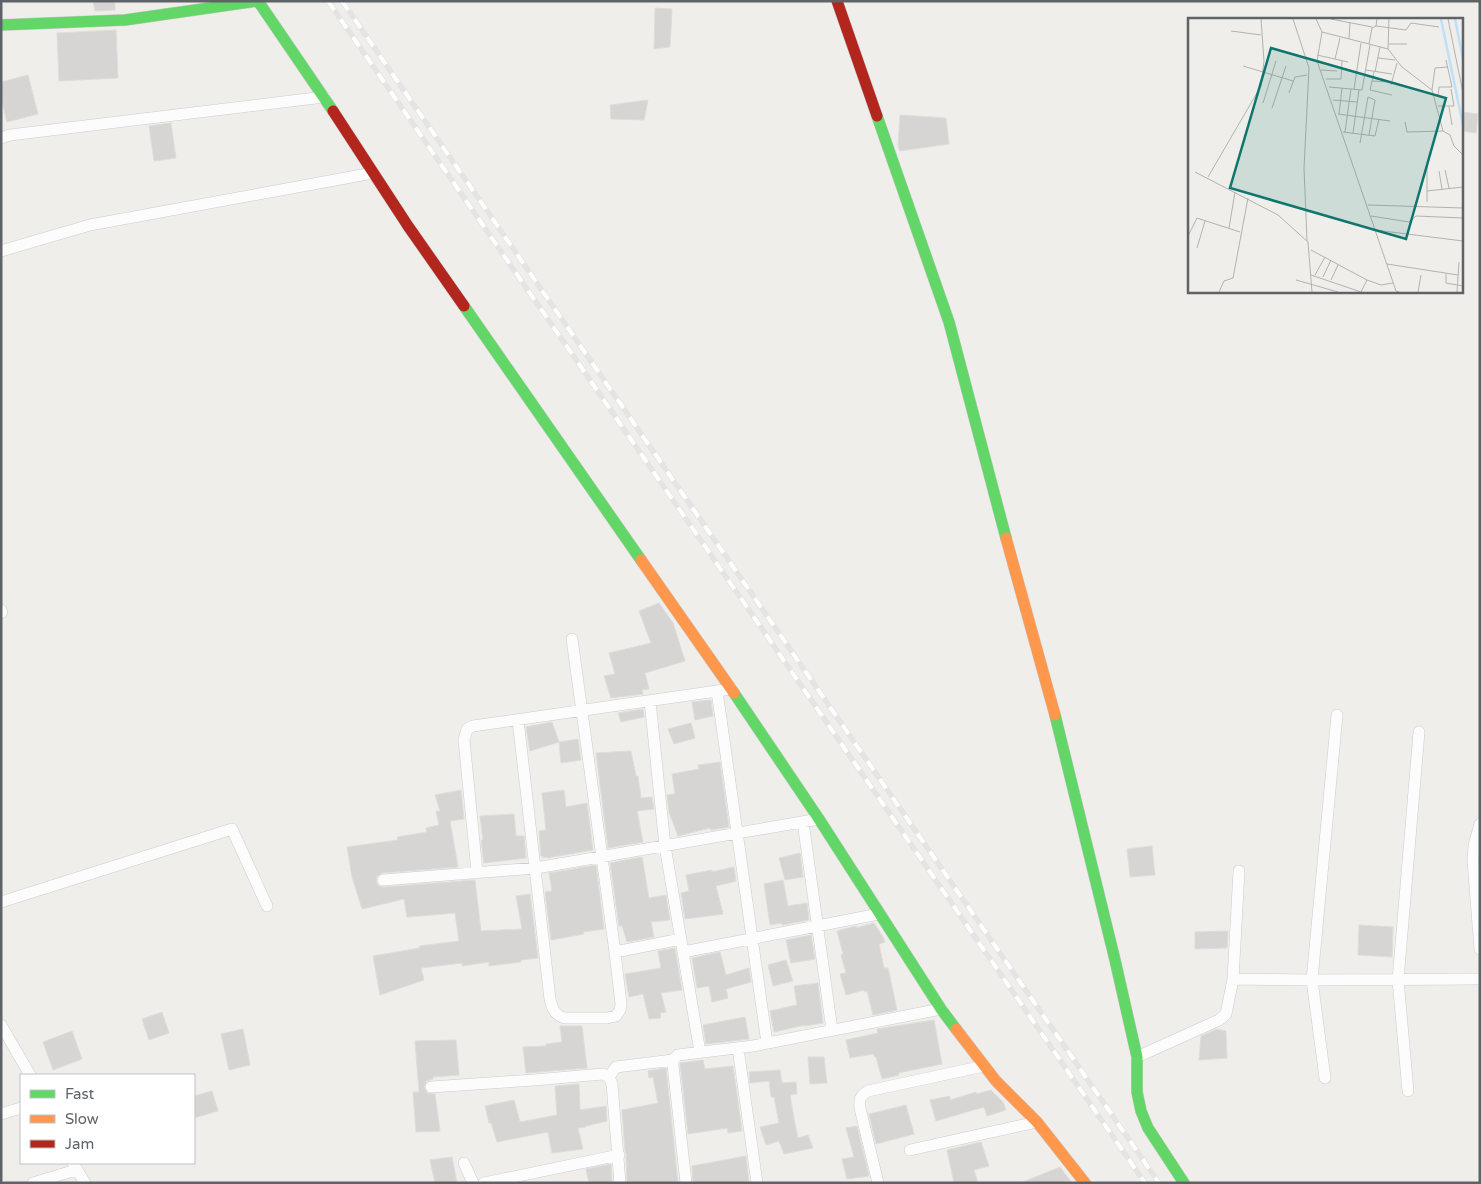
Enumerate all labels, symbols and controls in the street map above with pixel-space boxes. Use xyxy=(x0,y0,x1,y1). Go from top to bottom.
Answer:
inset map xyxy=(1188,18,1464,292)
legend xyxy=(20,1074,195,1164)
text: Fast xyxy=(65,1085,95,1103)
text: Slow xyxy=(65,1110,99,1128)
text: Jam xyxy=(65,1135,94,1153)

